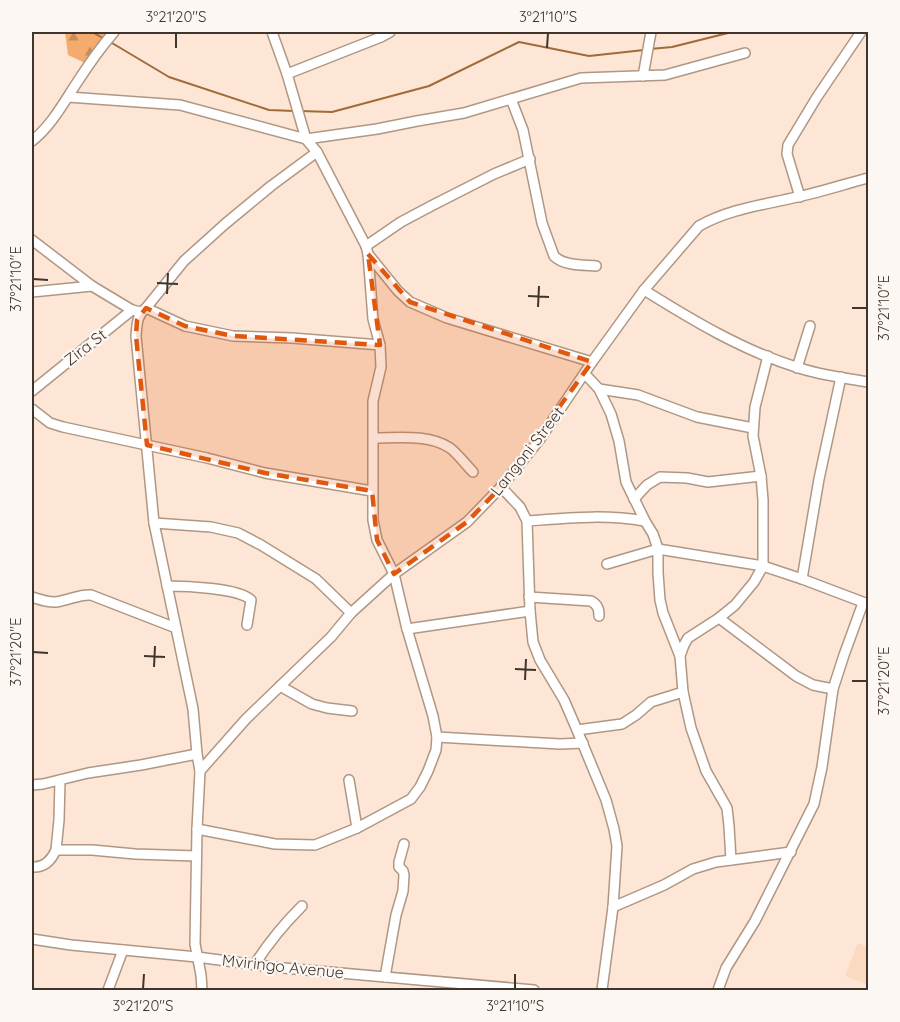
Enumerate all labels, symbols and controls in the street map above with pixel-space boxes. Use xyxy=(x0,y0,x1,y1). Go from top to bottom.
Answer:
text: 3°21'20"S xyxy=(145,7,207,26)
text: 3°21'10"S xyxy=(519,7,577,26)
text: 37°21'10"E xyxy=(6,246,25,312)
text: 37°21'10"E xyxy=(874,275,893,341)
street label: Zira St xyxy=(60,324,110,370)
street label: Langoni Street xyxy=(486,402,568,500)
text: 37°21'20"E xyxy=(6,618,25,686)
text: 37°21'20"E xyxy=(874,647,893,715)
street label: Mviringo Avenue xyxy=(221,950,345,982)
text: 3°21'20"S xyxy=(112,996,174,1015)
text: 3°21'10"S xyxy=(486,996,544,1015)

